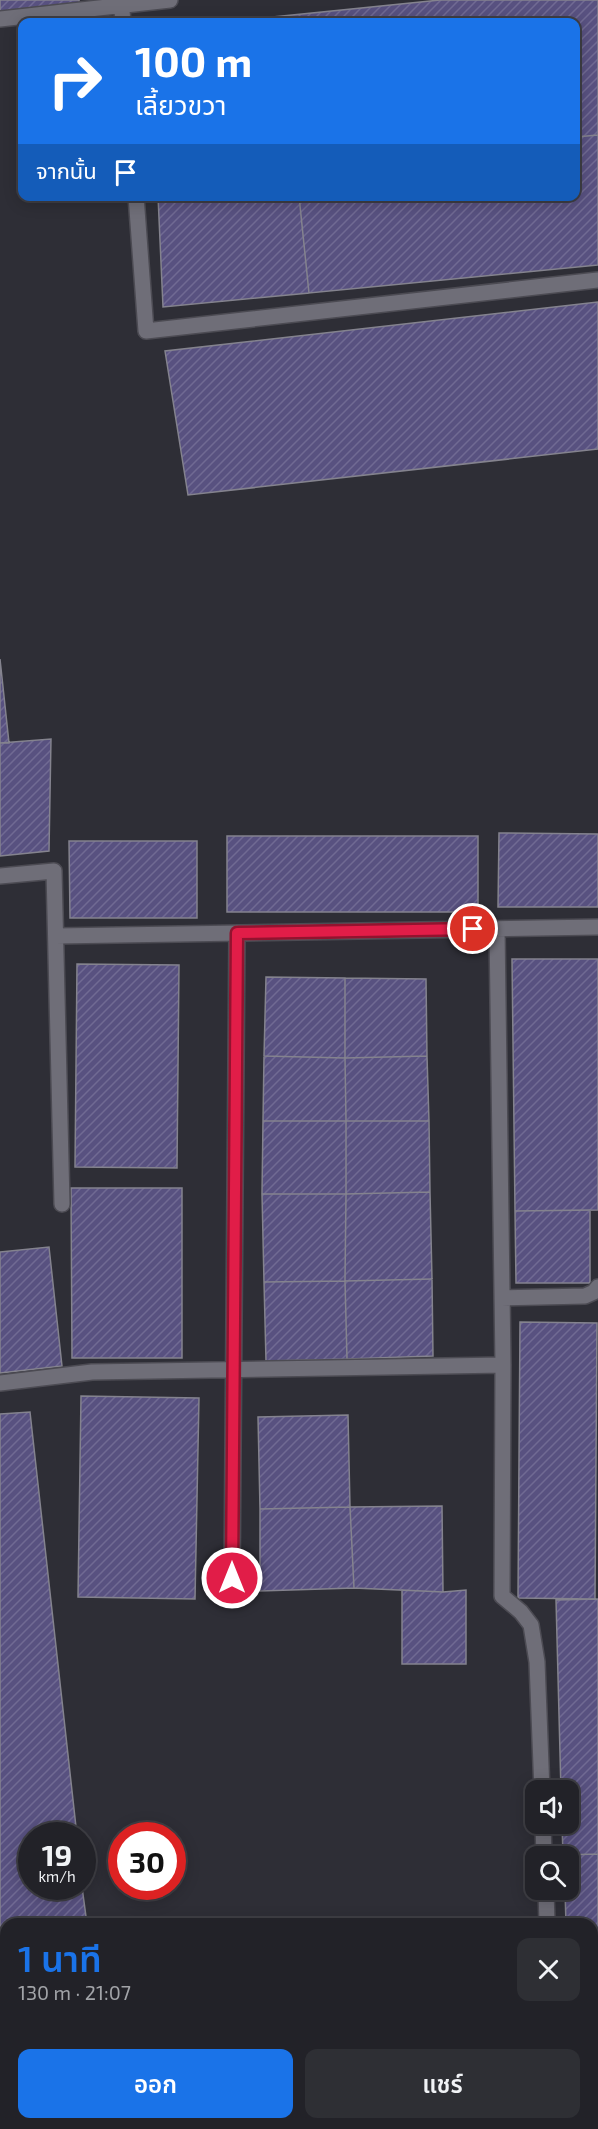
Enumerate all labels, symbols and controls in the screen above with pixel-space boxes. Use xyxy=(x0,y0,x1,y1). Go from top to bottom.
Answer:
text: 100 m xyxy=(135,35,252,85)
icon: right xyxy=(36,42,114,120)
text: เลี้ยวขวา xyxy=(135,88,226,120)
icon: arrive xyxy=(109,156,142,189)
text: จากนั้น xyxy=(36,157,97,183)
pin xyxy=(447,903,498,954)
icon: arrive xyxy=(456,912,489,945)
position arrow xyxy=(200,1546,264,1610)
map controls xyxy=(525,1780,579,1900)
button: sound xyxy=(525,1780,579,1834)
speed limit sign: 30 xyxy=(108,1822,186,1900)
text: 19 xyxy=(42,1836,72,1872)
button: search xyxy=(525,1846,579,1900)
text: km/h xyxy=(38,1867,76,1885)
text: 1 นาที xyxy=(18,1936,102,1979)
button: close xyxy=(517,1938,580,2001)
text: 130 m · 21:07 xyxy=(18,1980,131,2004)
button: ออก xyxy=(18,2049,293,2118)
button: แชร์ xyxy=(305,2049,580,2118)

